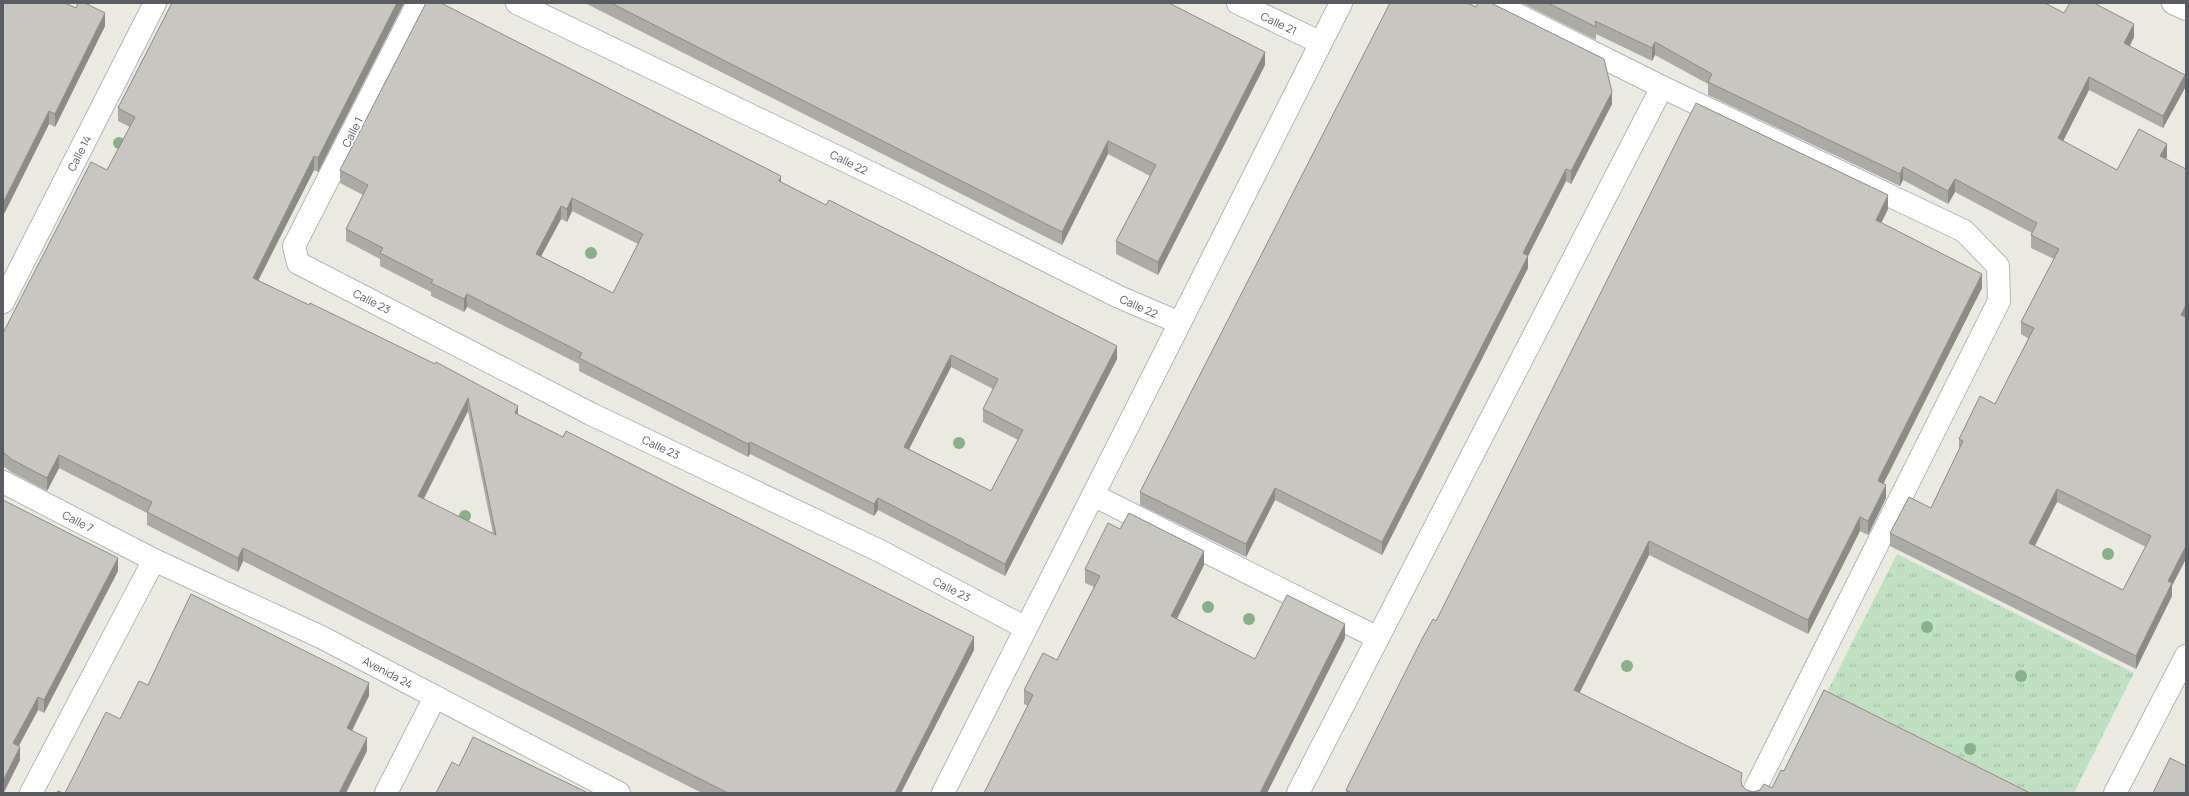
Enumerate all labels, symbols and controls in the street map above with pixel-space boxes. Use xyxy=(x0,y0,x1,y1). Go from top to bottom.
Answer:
street label: Calle 21 xyxy=(1258,8,1300,38)
street label: Calle 1 xyxy=(338,114,366,150)
street label: Calle 14 xyxy=(64,132,94,174)
street label: Calle 22 xyxy=(828,146,870,178)
street label: Calle 23 xyxy=(351,285,393,317)
street label: Calle 22 xyxy=(1118,291,1160,321)
street label: Calle 23 xyxy=(640,432,682,462)
street label: Calle 7 xyxy=(60,507,96,535)
street label: Calle 23 xyxy=(931,573,973,605)
street label: Avenida 24 xyxy=(360,653,416,691)

